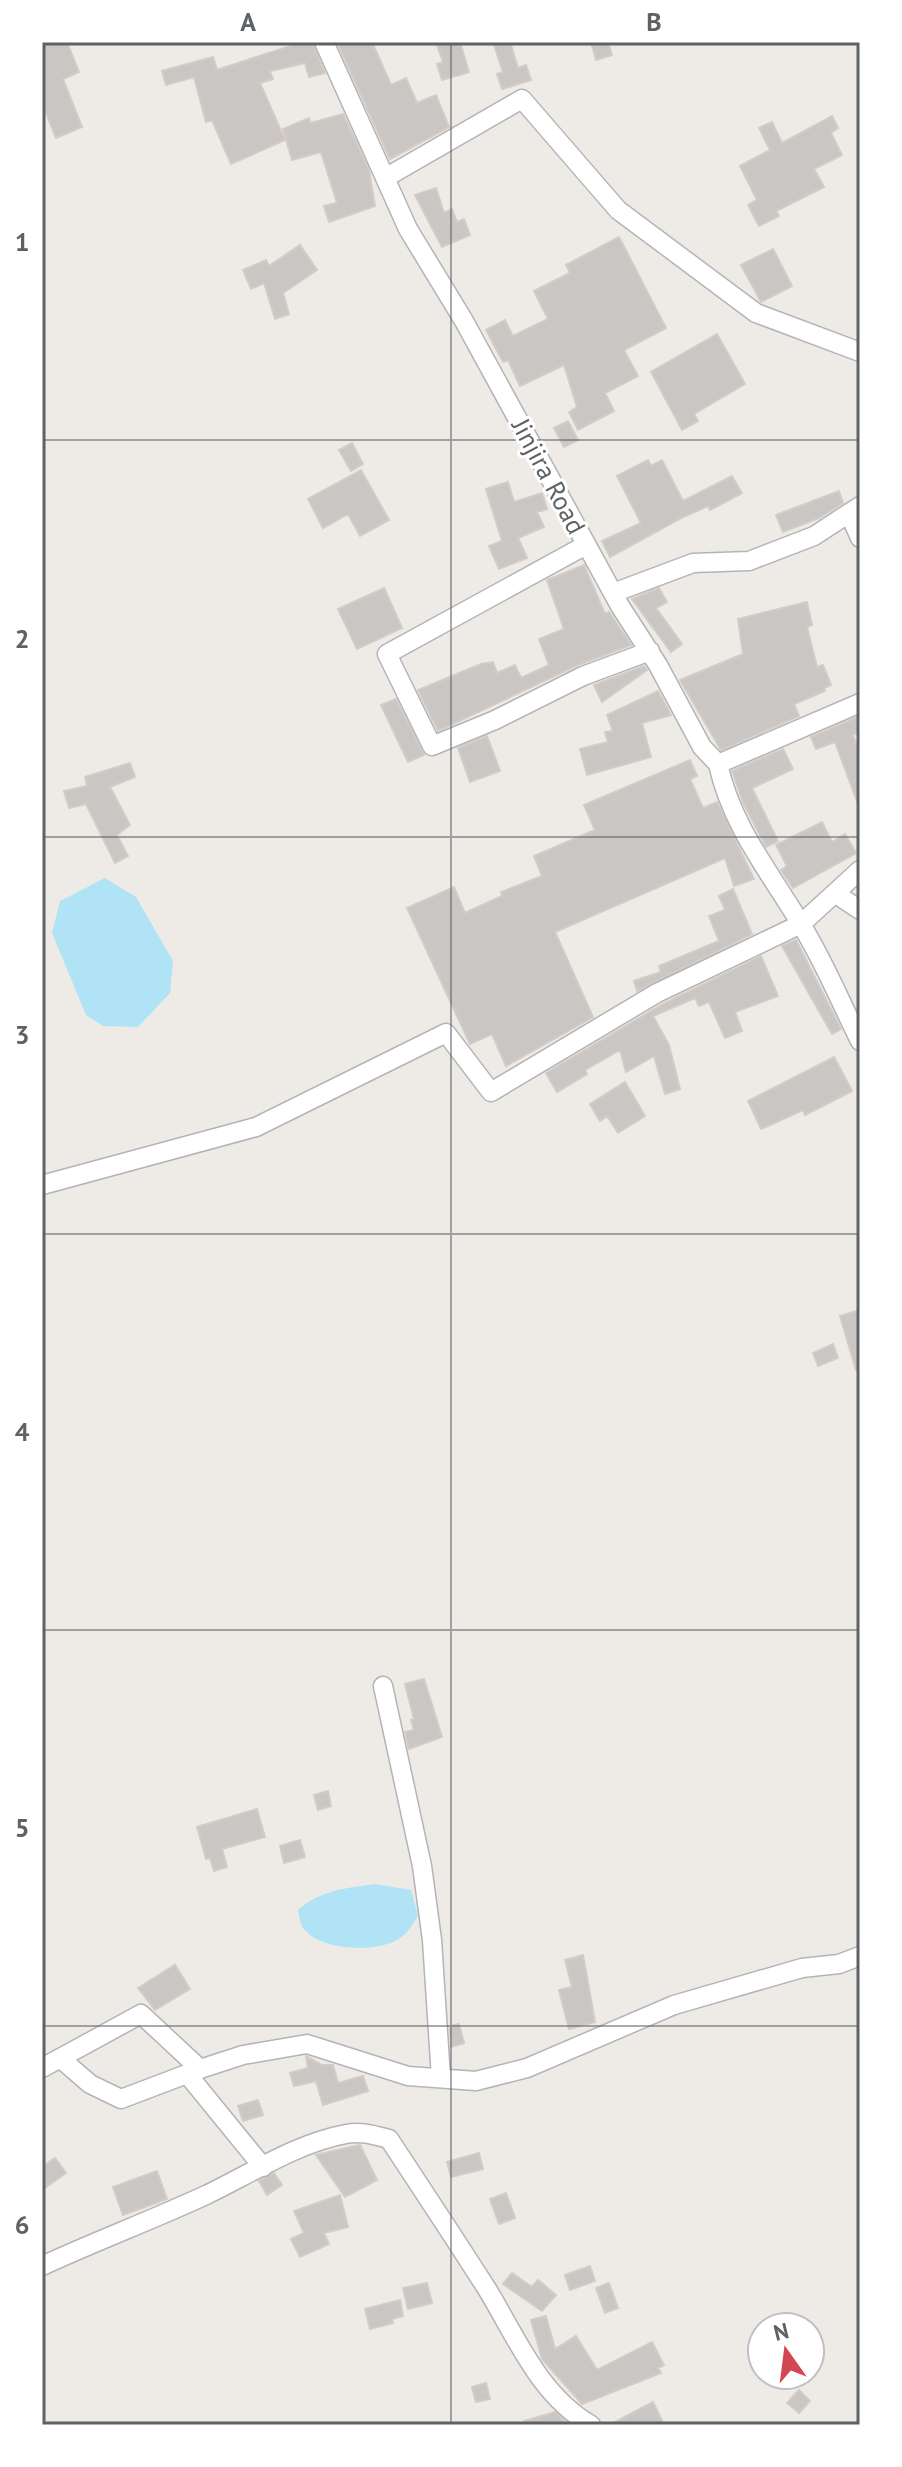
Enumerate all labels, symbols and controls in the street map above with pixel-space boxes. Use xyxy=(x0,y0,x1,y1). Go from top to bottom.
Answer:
text: A xyxy=(240,5,256,38)
text: B xyxy=(646,5,662,38)
text: 1 xyxy=(15,225,29,258)
street label: Jinjira Road xyxy=(504,412,593,540)
text: 2 xyxy=(15,622,29,655)
text: 3 xyxy=(15,1018,29,1051)
text: 4 xyxy=(15,1415,30,1448)
text: 5 xyxy=(15,1811,29,1844)
text: 6 xyxy=(15,2208,29,2241)
north arrow xyxy=(746,2311,826,2391)
text: N xyxy=(771,2316,792,2347)

